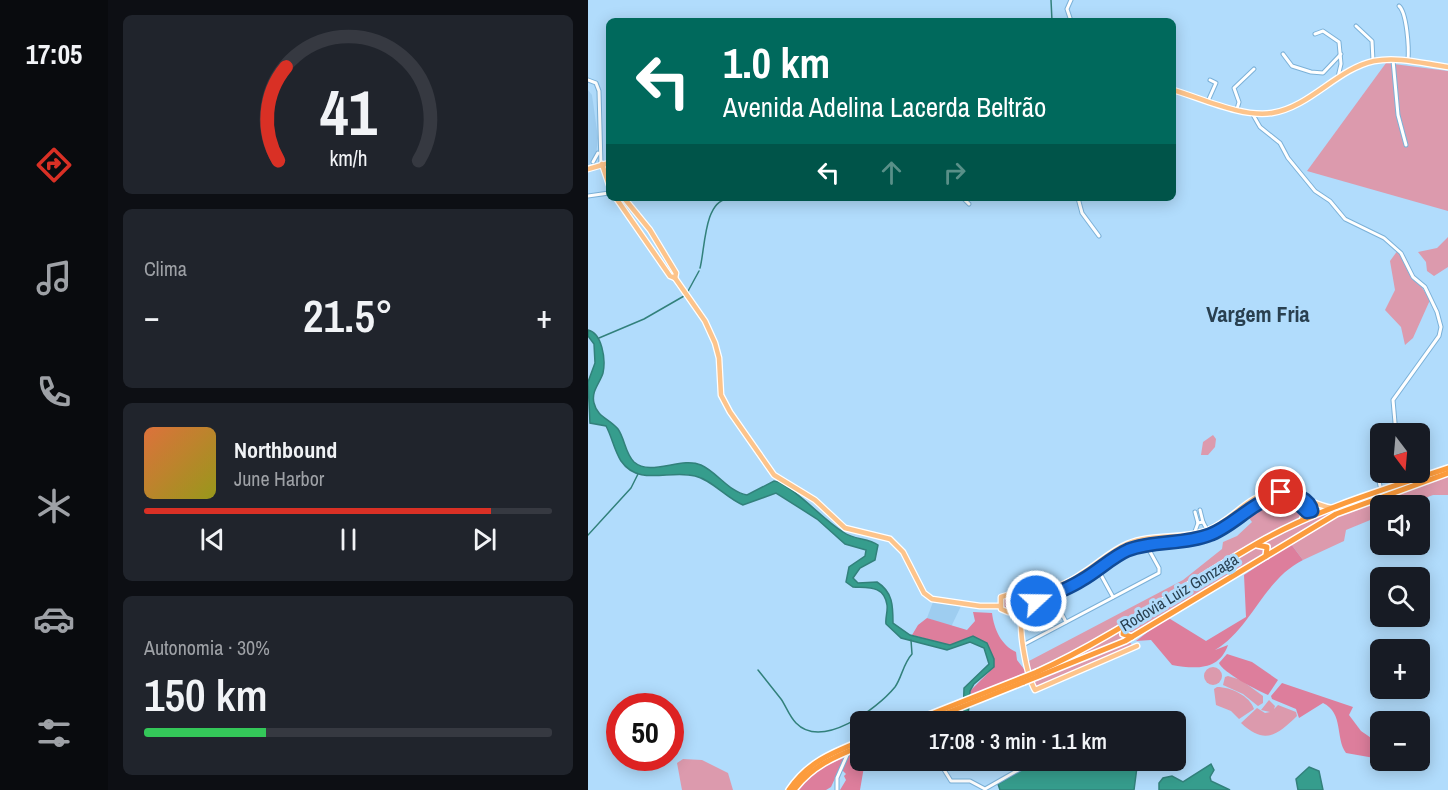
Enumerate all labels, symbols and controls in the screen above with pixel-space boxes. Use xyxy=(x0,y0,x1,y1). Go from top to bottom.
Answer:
text: 1.0 km xyxy=(723,35,830,91)
text: 17:05 xyxy=(26,36,82,72)
icon: left xyxy=(624,42,702,120)
text: 41 xyxy=(320,71,377,155)
text: Avenida Adelina Lacerda Beltrão xyxy=(723,89,1046,125)
icon: directions xyxy=(33,144,75,186)
text: km/h xyxy=(329,145,367,174)
icon: left xyxy=(812,156,845,189)
icon: ahead xyxy=(875,156,908,189)
icon: right xyxy=(938,156,971,189)
text: Clima xyxy=(144,255,187,282)
icon: music xyxy=(33,257,75,299)
text: 21.5° xyxy=(303,285,393,346)
text: − xyxy=(144,294,160,338)
text: + xyxy=(536,294,552,338)
district label: Vargem Fria xyxy=(1206,299,1310,329)
icon: phone xyxy=(33,371,75,413)
north arrow xyxy=(1370,423,1430,483)
map controls xyxy=(1370,423,1430,771)
text: Northbound xyxy=(234,435,337,465)
text: June Harbor xyxy=(234,465,324,492)
pin xyxy=(1255,466,1306,517)
icon: arrive xyxy=(1264,475,1297,508)
icon: climate xyxy=(33,485,75,527)
button: sound xyxy=(1370,495,1430,555)
icon: previous xyxy=(196,523,229,556)
icon: pause xyxy=(332,523,365,556)
icon: next xyxy=(468,523,501,556)
street label: Rodovia Luiz Gonzaga xyxy=(1116,548,1243,636)
button: search xyxy=(1370,567,1430,627)
position arrow xyxy=(1004,569,1068,633)
icon: car xyxy=(33,598,75,640)
text: Autonomia · 30% xyxy=(144,634,270,661)
button: + xyxy=(1370,639,1430,699)
text: 150 km xyxy=(144,664,268,725)
speed limit sign: 50 xyxy=(606,693,684,771)
button: − xyxy=(1370,711,1430,771)
icon: filters xyxy=(33,712,75,754)
text: 17:08 · 3 min · 1.1 km xyxy=(929,726,1107,756)

